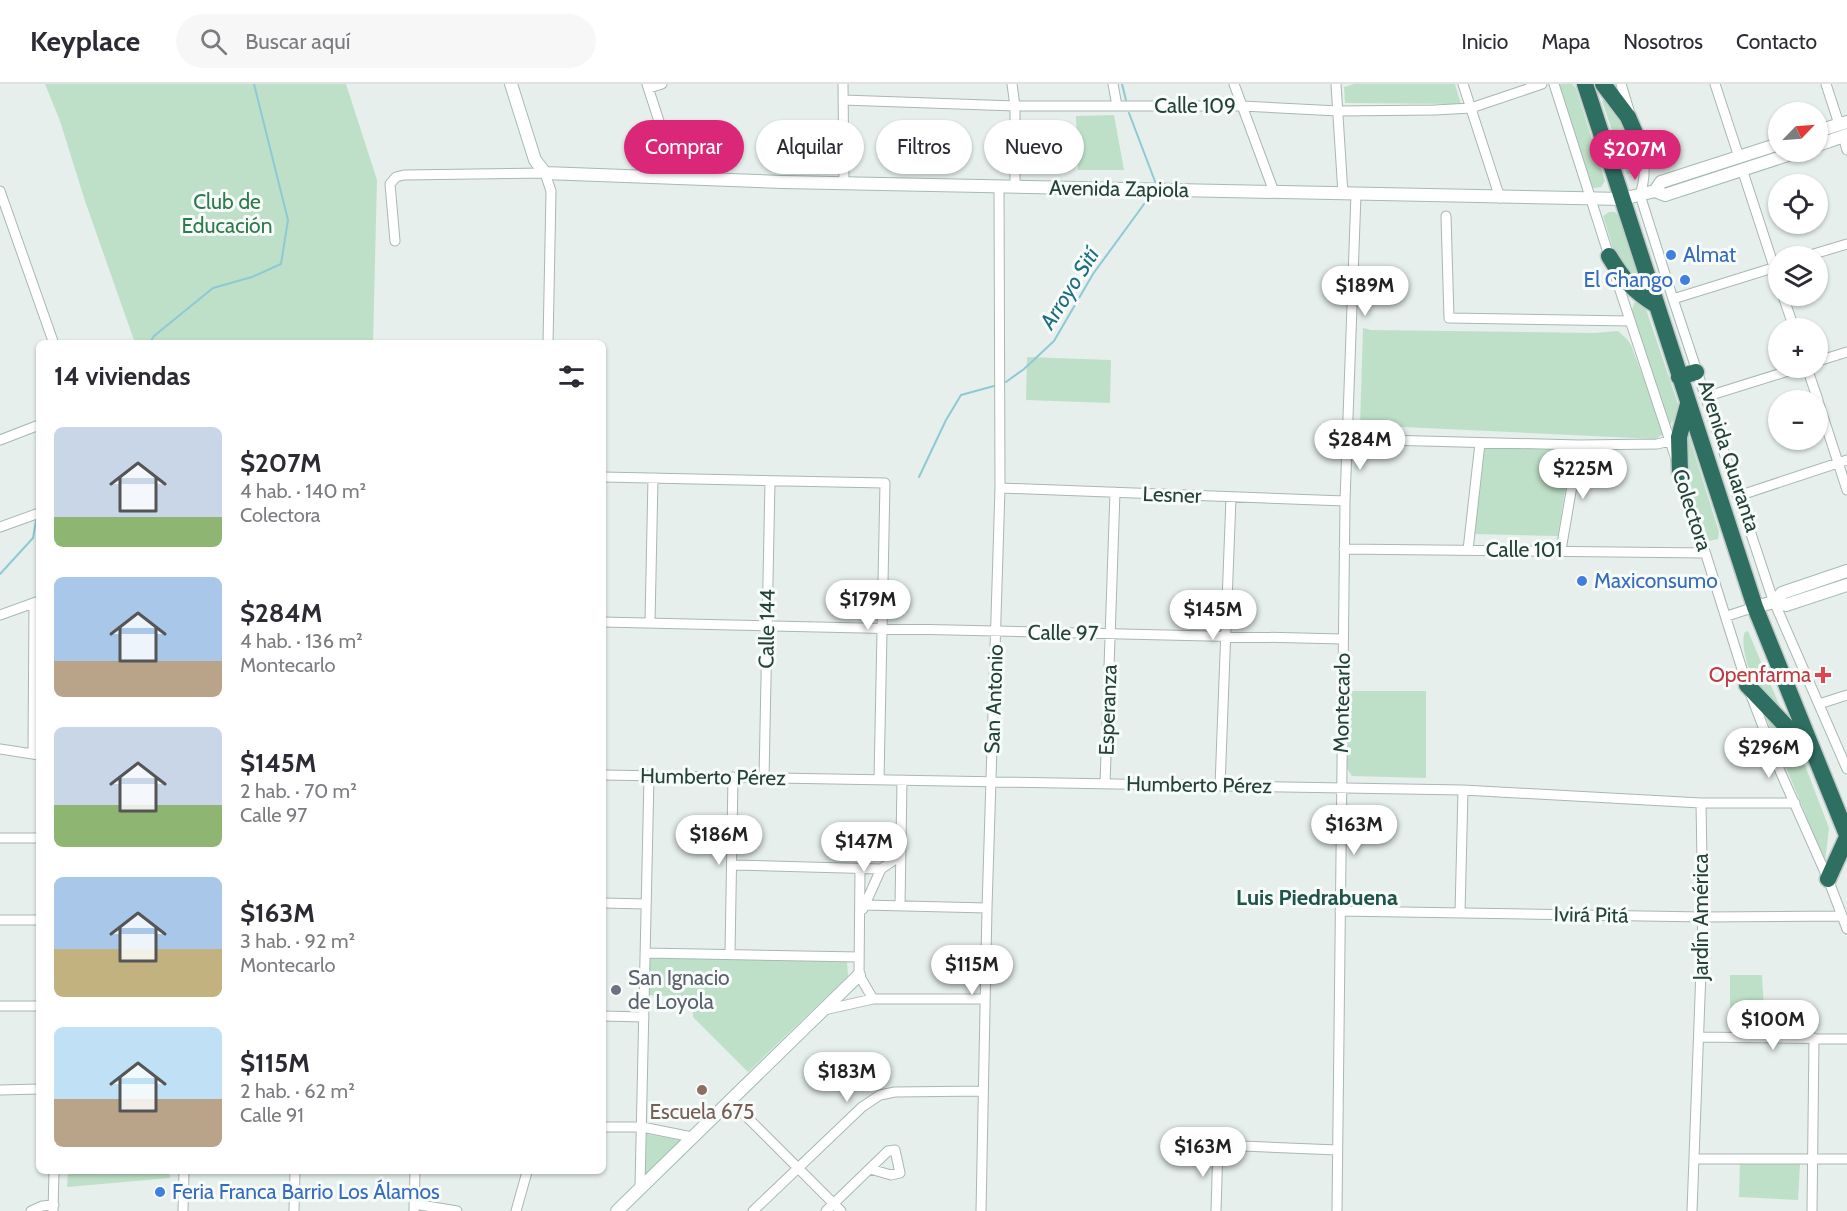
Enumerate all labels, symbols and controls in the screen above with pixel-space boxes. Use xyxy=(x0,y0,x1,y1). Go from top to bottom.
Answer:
search box xyxy=(176,14,596,68)
text: Keyplace xyxy=(30,24,140,58)
icon: search xyxy=(197,25,230,58)
text: Buscar aquí xyxy=(245,28,350,55)
text: Inicio xyxy=(1461,29,1508,54)
text: Mapa xyxy=(1541,29,1590,54)
text: Nosotros xyxy=(1623,29,1703,54)
text: Contacto xyxy=(1736,29,1817,54)
street label: Calle 109 xyxy=(1154,93,1236,118)
north arrow xyxy=(1768,102,1828,162)
map controls xyxy=(1768,102,1828,450)
chip: Comprar xyxy=(624,120,744,174)
chip: Alquilar xyxy=(756,120,864,174)
chip: Filtros xyxy=(876,120,972,174)
chip: Nuevo xyxy=(984,120,1084,174)
pin: $207M xyxy=(1593,130,1677,181)
text: $207M xyxy=(1604,137,1666,161)
button: locate xyxy=(1768,174,1828,234)
street label: Avenida Zapiola xyxy=(1049,175,1189,202)
park label: Club de Educación xyxy=(182,189,272,238)
water label: Arroyo Sití xyxy=(1033,242,1106,335)
place label: Almat xyxy=(1683,242,1736,267)
button: layers xyxy=(1768,246,1828,306)
marker: Almat xyxy=(1664,248,1678,262)
pin: $189M xyxy=(1323,266,1407,317)
place label: El Chango xyxy=(1584,267,1673,292)
text: $189M xyxy=(1336,273,1394,297)
marker: El Chango xyxy=(1678,273,1692,287)
button: + xyxy=(1768,318,1828,378)
text: 14 viviendas xyxy=(54,360,190,392)
icon: filters xyxy=(555,360,588,393)
street label: Avenida Quaranta xyxy=(1693,377,1766,535)
button: − xyxy=(1768,390,1828,450)
pin: $284M xyxy=(1318,420,1402,471)
text: $284M xyxy=(1328,427,1392,451)
text: $207M xyxy=(240,447,322,479)
pin: $225M xyxy=(1541,449,1625,500)
icon: home xyxy=(102,451,174,523)
text: $225M xyxy=(1553,456,1613,480)
street label: Colectora xyxy=(1668,466,1717,554)
text: 4 hab. · 140 m² xyxy=(240,479,366,503)
street label: Lesner xyxy=(1142,481,1202,508)
text: Colectora xyxy=(240,503,320,527)
street label: Calle 101 xyxy=(1486,537,1562,562)
place label: Maxiconsumo xyxy=(1594,568,1718,593)
marker: Maxiconsumo xyxy=(1575,574,1589,588)
pin: $179M xyxy=(826,580,910,631)
text: $179M xyxy=(840,587,896,611)
street label: Calle 144 xyxy=(753,589,780,669)
pin: $145M xyxy=(1171,590,1255,641)
text: $284M xyxy=(240,597,322,629)
text: $145M xyxy=(1184,597,1242,621)
icon: home xyxy=(102,601,174,673)
street label: Calle 97 xyxy=(1027,619,1099,646)
text: 4 hab. · 136 m² xyxy=(240,629,363,653)
street label: San Antonio xyxy=(979,644,1008,754)
text: Montecarlo xyxy=(240,653,336,677)
street label: Montecarlo xyxy=(1328,653,1355,753)
place label: Openfarma xyxy=(1709,662,1811,687)
street label: Esperanza xyxy=(1093,664,1122,756)
marker: Openfarma xyxy=(1816,668,1830,682)
pin: $296M xyxy=(1727,728,1811,779)
text: $296M xyxy=(1738,735,1800,759)
text: $145M xyxy=(240,747,316,779)
icon: home xyxy=(102,751,174,823)
street label: Humberto Pérez xyxy=(640,763,786,790)
street label: Humberto Pérez xyxy=(1126,771,1272,798)
text: 2 hab. · 70 m² xyxy=(240,779,357,803)
text: Calle 97 xyxy=(240,803,307,827)
pin: $163M xyxy=(1312,805,1396,856)
text: $163M xyxy=(1325,812,1383,836)
pin: $186M xyxy=(677,815,761,866)
text: $186M xyxy=(690,822,748,846)
pin: $147M xyxy=(822,822,906,873)
text: $147M xyxy=(835,829,893,853)
street label: Jardín América xyxy=(1688,854,1713,981)
district label: Luis Piedrabuena xyxy=(1236,884,1398,911)
text: $163M xyxy=(240,897,315,929)
icon: home xyxy=(102,901,174,973)
street label: Ivirá Pitá xyxy=(1553,901,1629,928)
text: 3 hab. · 92 m² xyxy=(240,929,355,953)
pin: $115M xyxy=(930,945,1014,996)
text: $115M xyxy=(945,952,999,976)
text: Montecarlo xyxy=(240,953,336,977)
place label: San Ignacio de Loyola xyxy=(628,965,730,1014)
marker: San Ignacio de Loyola xyxy=(609,983,623,997)
pin: $100M xyxy=(1731,1000,1815,1051)
text: $100M xyxy=(1741,1007,1805,1031)
text: $115M xyxy=(240,1047,310,1079)
icon: home xyxy=(102,1051,174,1123)
pin: $183M xyxy=(805,1052,889,1103)
text: $183M xyxy=(818,1059,876,1083)
text: 2 hab. · 62 m² xyxy=(240,1079,355,1103)
marker: Escuela 675 xyxy=(695,1083,709,1097)
place label: Escuela 675 xyxy=(650,1099,754,1124)
text: Calle 91 xyxy=(240,1103,304,1127)
pin: $163M xyxy=(1161,1127,1245,1178)
text: $163M xyxy=(1174,1134,1232,1158)
place label: Feria Franca Barrio Los Álamos xyxy=(172,1179,440,1204)
marker: Feria Franca Barrio Los Álamos xyxy=(153,1185,167,1199)

